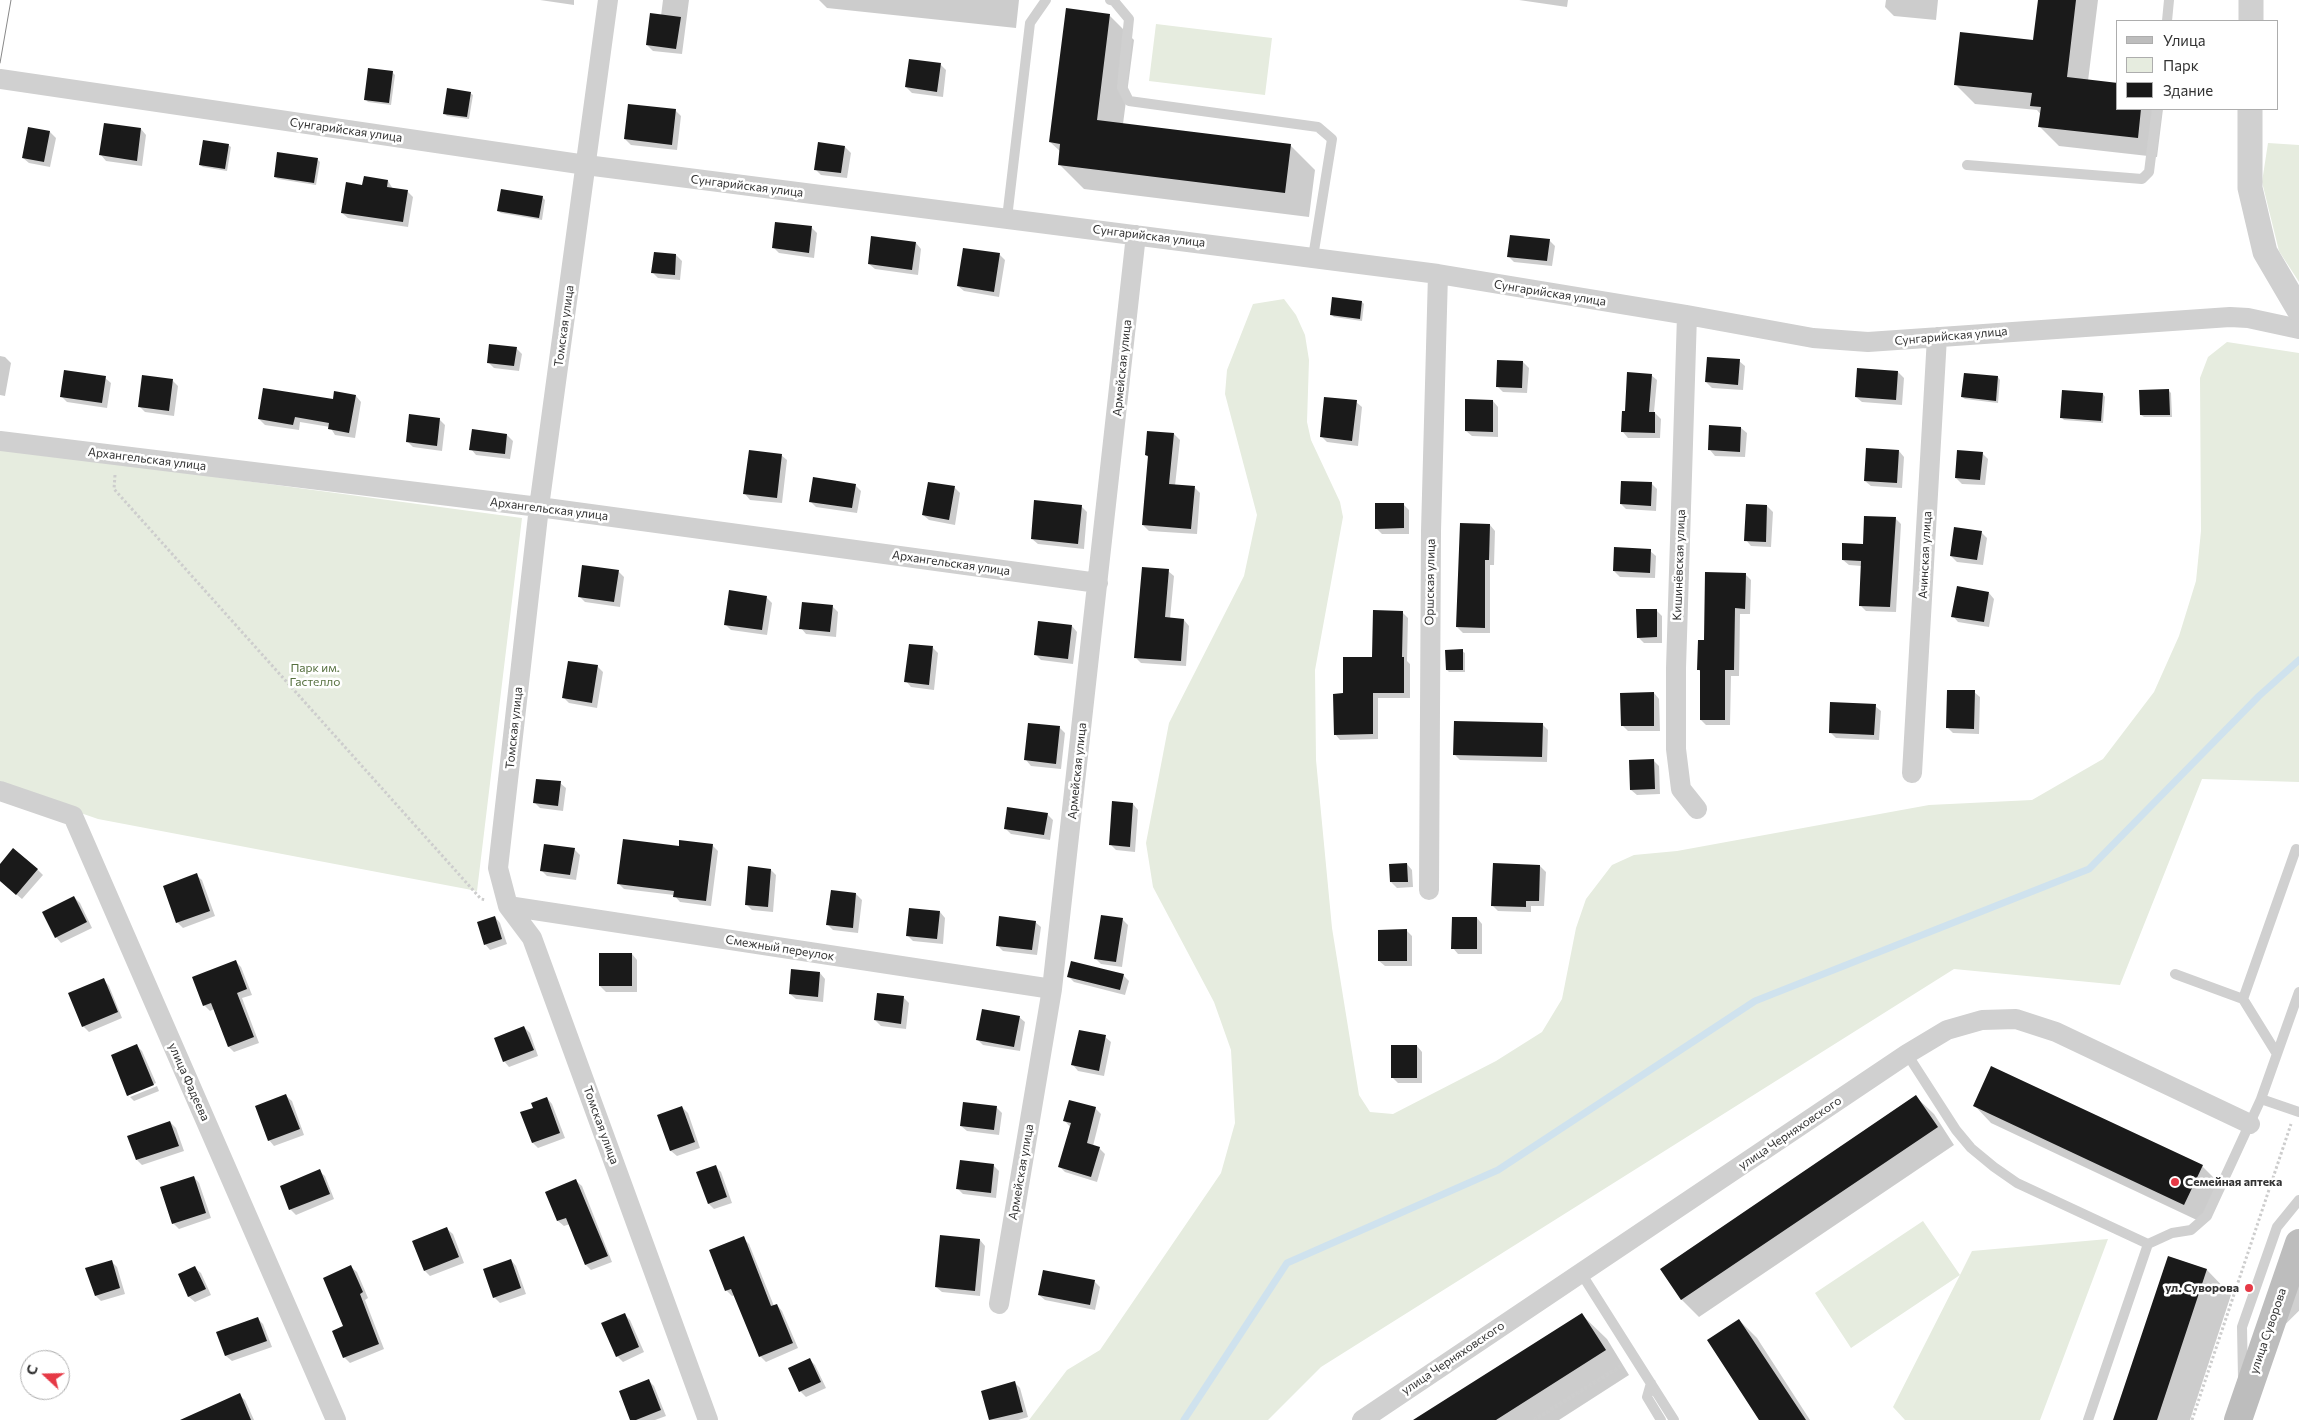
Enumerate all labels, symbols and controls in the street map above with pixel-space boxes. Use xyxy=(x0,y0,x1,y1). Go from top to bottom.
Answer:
legend xyxy=(2116,20,2279,110)
text: Улица xyxy=(2163,31,2205,49)
text: Парк xyxy=(2163,56,2199,74)
text: Здание xyxy=(2163,81,2213,99)
street label: Сунгарийская улица xyxy=(289,115,403,145)
street label: Сунгарийская улица xyxy=(690,172,804,200)
street label: Сунгарийская улица xyxy=(1092,222,1206,250)
street label: Сунгарийская улица xyxy=(1493,277,1607,309)
street label: Томская улица xyxy=(551,284,577,368)
street label: Армейская улица xyxy=(1110,319,1134,417)
street label: Сунгарийская улица xyxy=(1894,324,2008,348)
street label: Архангельская улица xyxy=(87,445,207,473)
street label: Архангельская улица xyxy=(489,495,609,523)
street label: Кишинёвская улица xyxy=(1670,509,1688,621)
street label: Ачинская улица xyxy=(1916,511,1934,599)
street label: Оршская улица xyxy=(1422,538,1438,626)
street label: Архангельская улица xyxy=(891,548,1011,578)
park label: Парк им. Гастелло xyxy=(290,661,340,689)
street label: Томская улица xyxy=(503,686,525,770)
street label: Армейская улица xyxy=(1065,722,1089,820)
street label: Смежный переулок xyxy=(725,932,835,964)
street label: улица Фадеева xyxy=(165,1041,213,1123)
street label: Томская улица xyxy=(580,1084,622,1166)
street label: улица Черняховского xyxy=(1736,1093,1844,1173)
street label: Армейская улица xyxy=(1005,1123,1037,1221)
place label: Семейная аптека xyxy=(2185,1175,2282,1189)
marker: Семейная аптека xyxy=(2169,1176,2181,1188)
place label: ул. Суворова xyxy=(2165,1281,2239,1295)
marker: ул. Суворова xyxy=(2243,1282,2255,1294)
street label: улица Суворова xyxy=(2247,1286,2289,1376)
street label: улица Черняховского xyxy=(1399,1318,1507,1398)
north arrow xyxy=(20,1350,70,1400)
text: С xyxy=(22,1362,41,1377)

